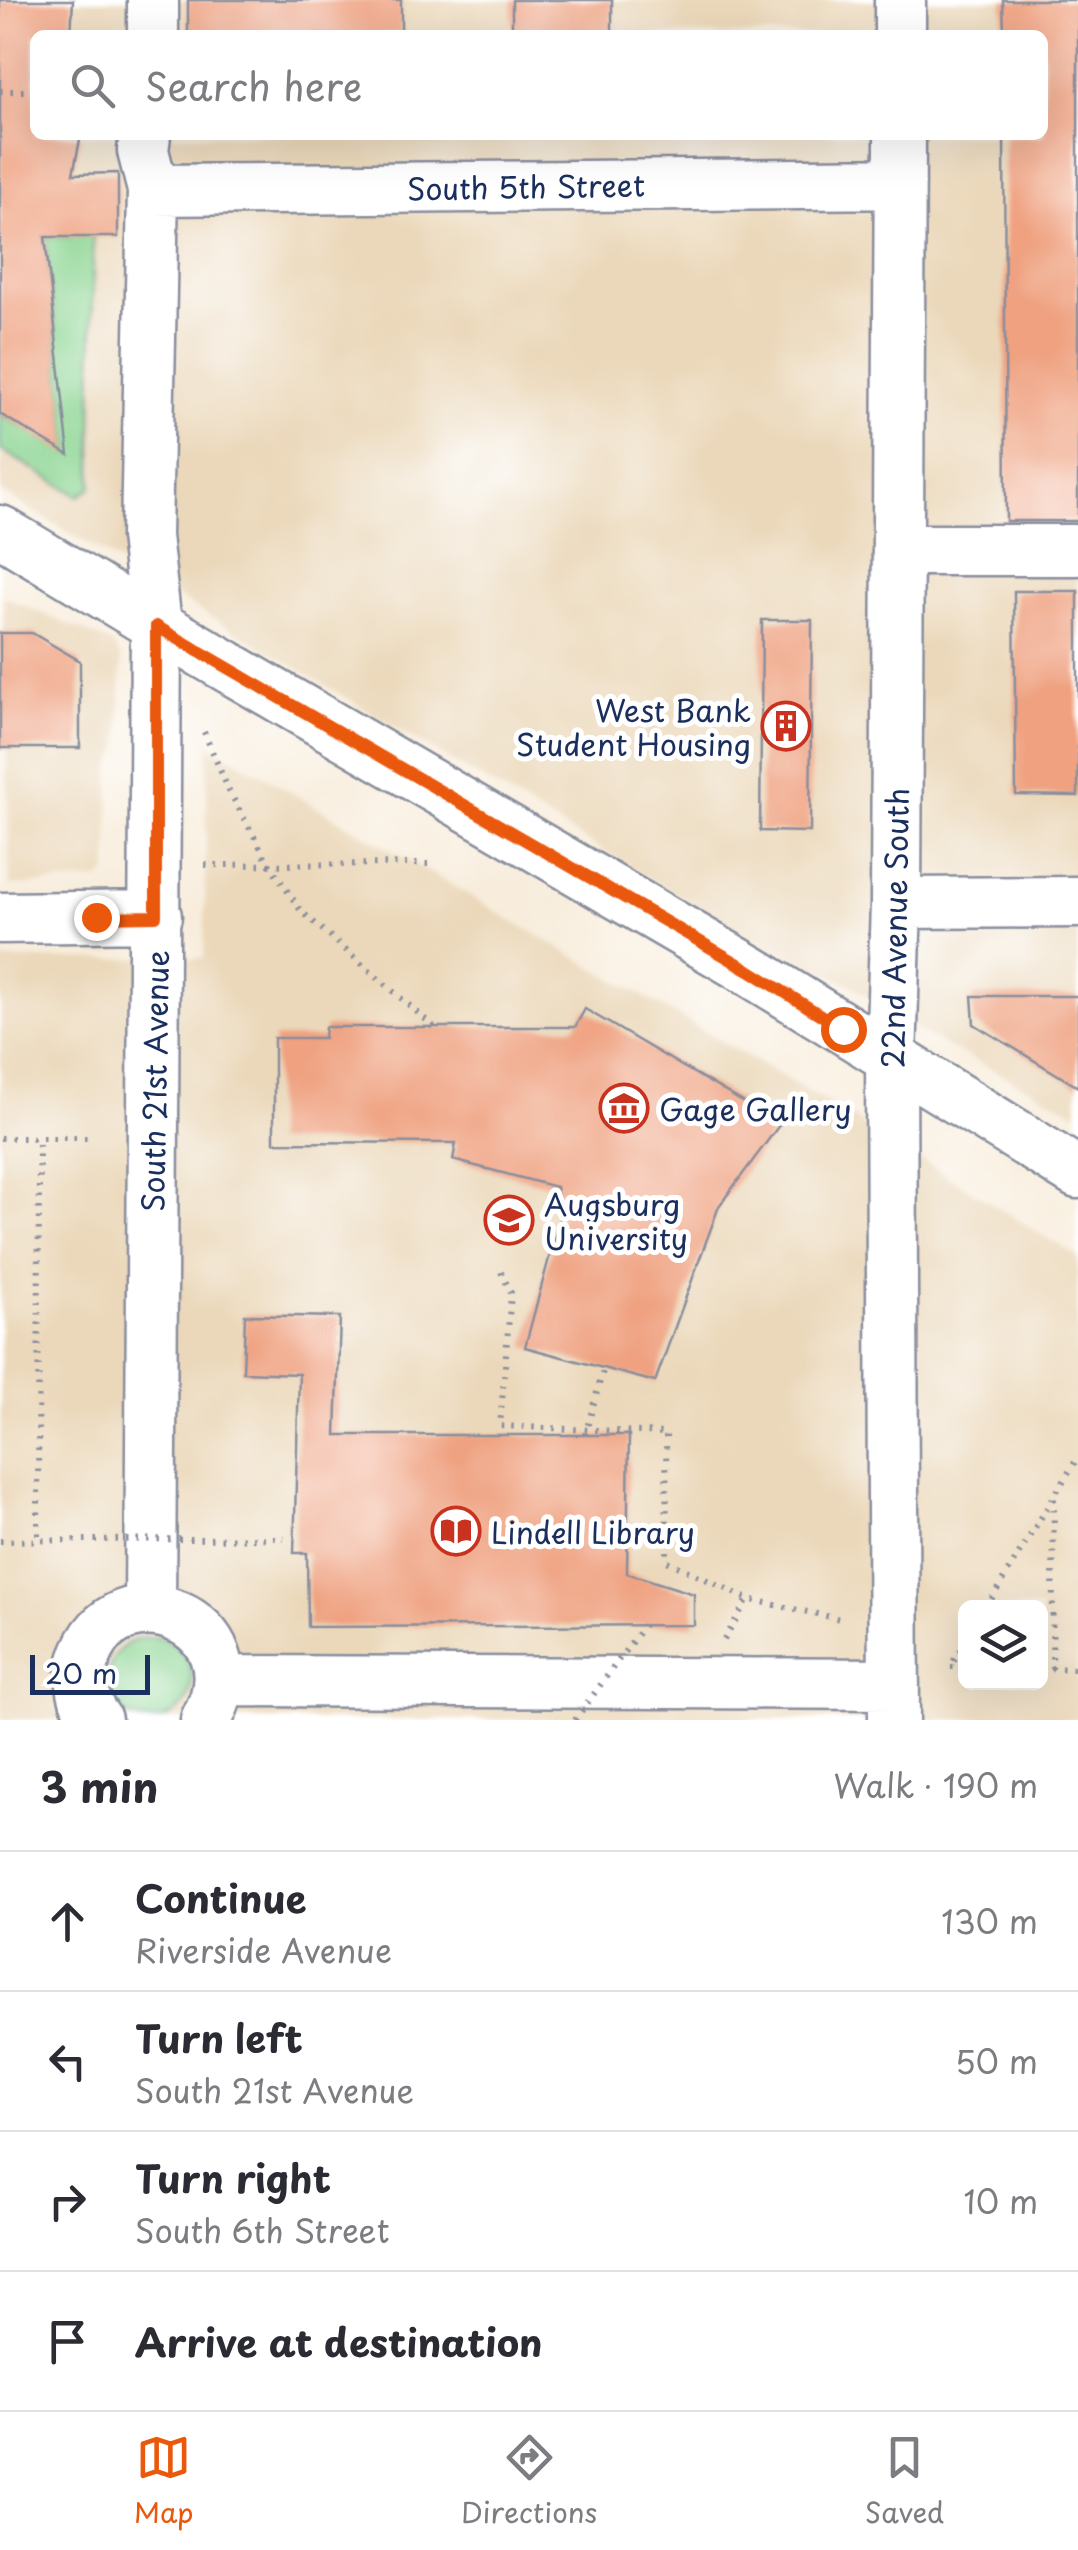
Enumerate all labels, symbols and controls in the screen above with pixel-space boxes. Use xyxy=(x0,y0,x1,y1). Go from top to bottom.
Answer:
search box xyxy=(30,30,1048,140)
text: Search here xyxy=(145,57,362,114)
icon: search xyxy=(65,58,120,113)
street label: South 5th Street xyxy=(407,161,645,211)
place label: West Bank Student Housing xyxy=(516,687,751,766)
building icon: West Bank Student Housing xyxy=(760,700,812,752)
street label: 22nd Avenue South xyxy=(869,787,919,1069)
route end xyxy=(74,895,120,941)
street label: South 21st Avenue xyxy=(129,950,179,1212)
route start xyxy=(821,1007,867,1053)
museum icon: Gage Gallery xyxy=(598,1082,650,1134)
place label: Gage Gallery xyxy=(659,1086,852,1131)
place label: Augsburg University xyxy=(544,1181,688,1260)
school or university icon: Augsburg University xyxy=(483,1194,535,1246)
library icon: Lindell Library xyxy=(430,1505,482,1557)
place label: Lindell Library xyxy=(491,1509,695,1554)
map controls xyxy=(958,1600,1048,1690)
button: layers xyxy=(958,1600,1048,1690)
scale bar xyxy=(30,1650,150,1694)
text: 20 m xyxy=(45,1651,117,1694)
text: 3 min xyxy=(40,1754,158,1817)
text: Walk · 190 m xyxy=(833,1761,1038,1809)
text: Continue xyxy=(135,1869,306,1926)
icon: ahead xyxy=(40,1894,95,1949)
text: 130 m xyxy=(941,1897,1038,1945)
text: Riverside Avenue xyxy=(135,1926,392,1974)
text: Turn left xyxy=(135,2009,303,2066)
icon: left xyxy=(40,2034,95,2089)
text: 50 m xyxy=(955,2037,1038,2085)
text: South 21st Avenue xyxy=(135,2066,414,2114)
text: Turn right xyxy=(135,2149,331,2206)
icon: right xyxy=(40,2174,95,2229)
text: 10 m xyxy=(964,2177,1038,2225)
text: South 6th Street xyxy=(135,2206,390,2254)
text: Arrive at destination xyxy=(135,2313,543,2370)
icon: arrive xyxy=(40,2314,95,2369)
tab: Map xyxy=(134,2430,194,2533)
tab: Directions xyxy=(461,2430,597,2533)
tab: Saved xyxy=(865,2430,944,2533)

